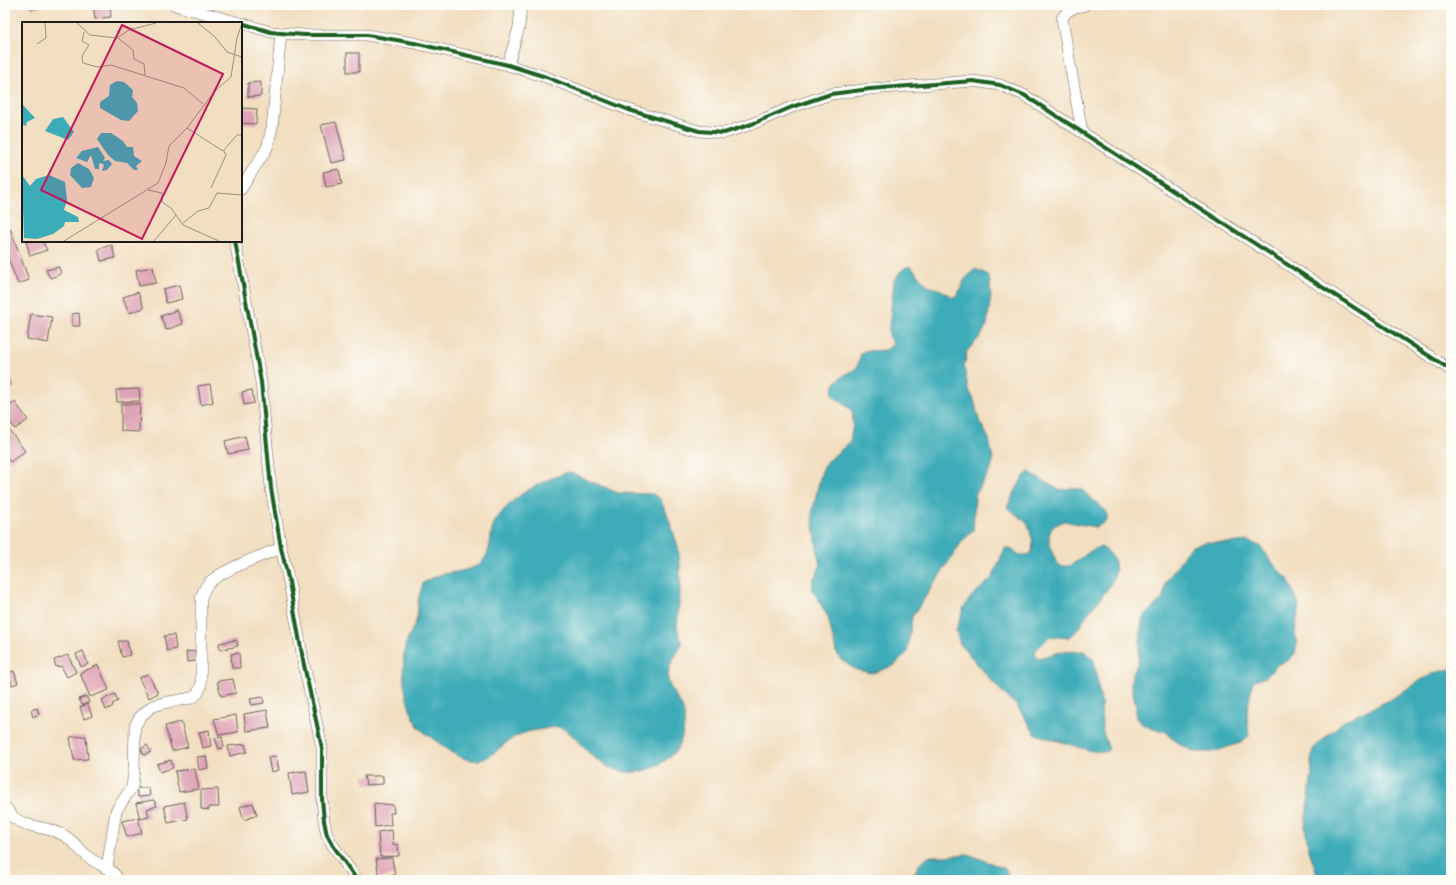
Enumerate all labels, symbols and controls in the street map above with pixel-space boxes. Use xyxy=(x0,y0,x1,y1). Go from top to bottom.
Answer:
inset map xyxy=(22,22,242,242)

